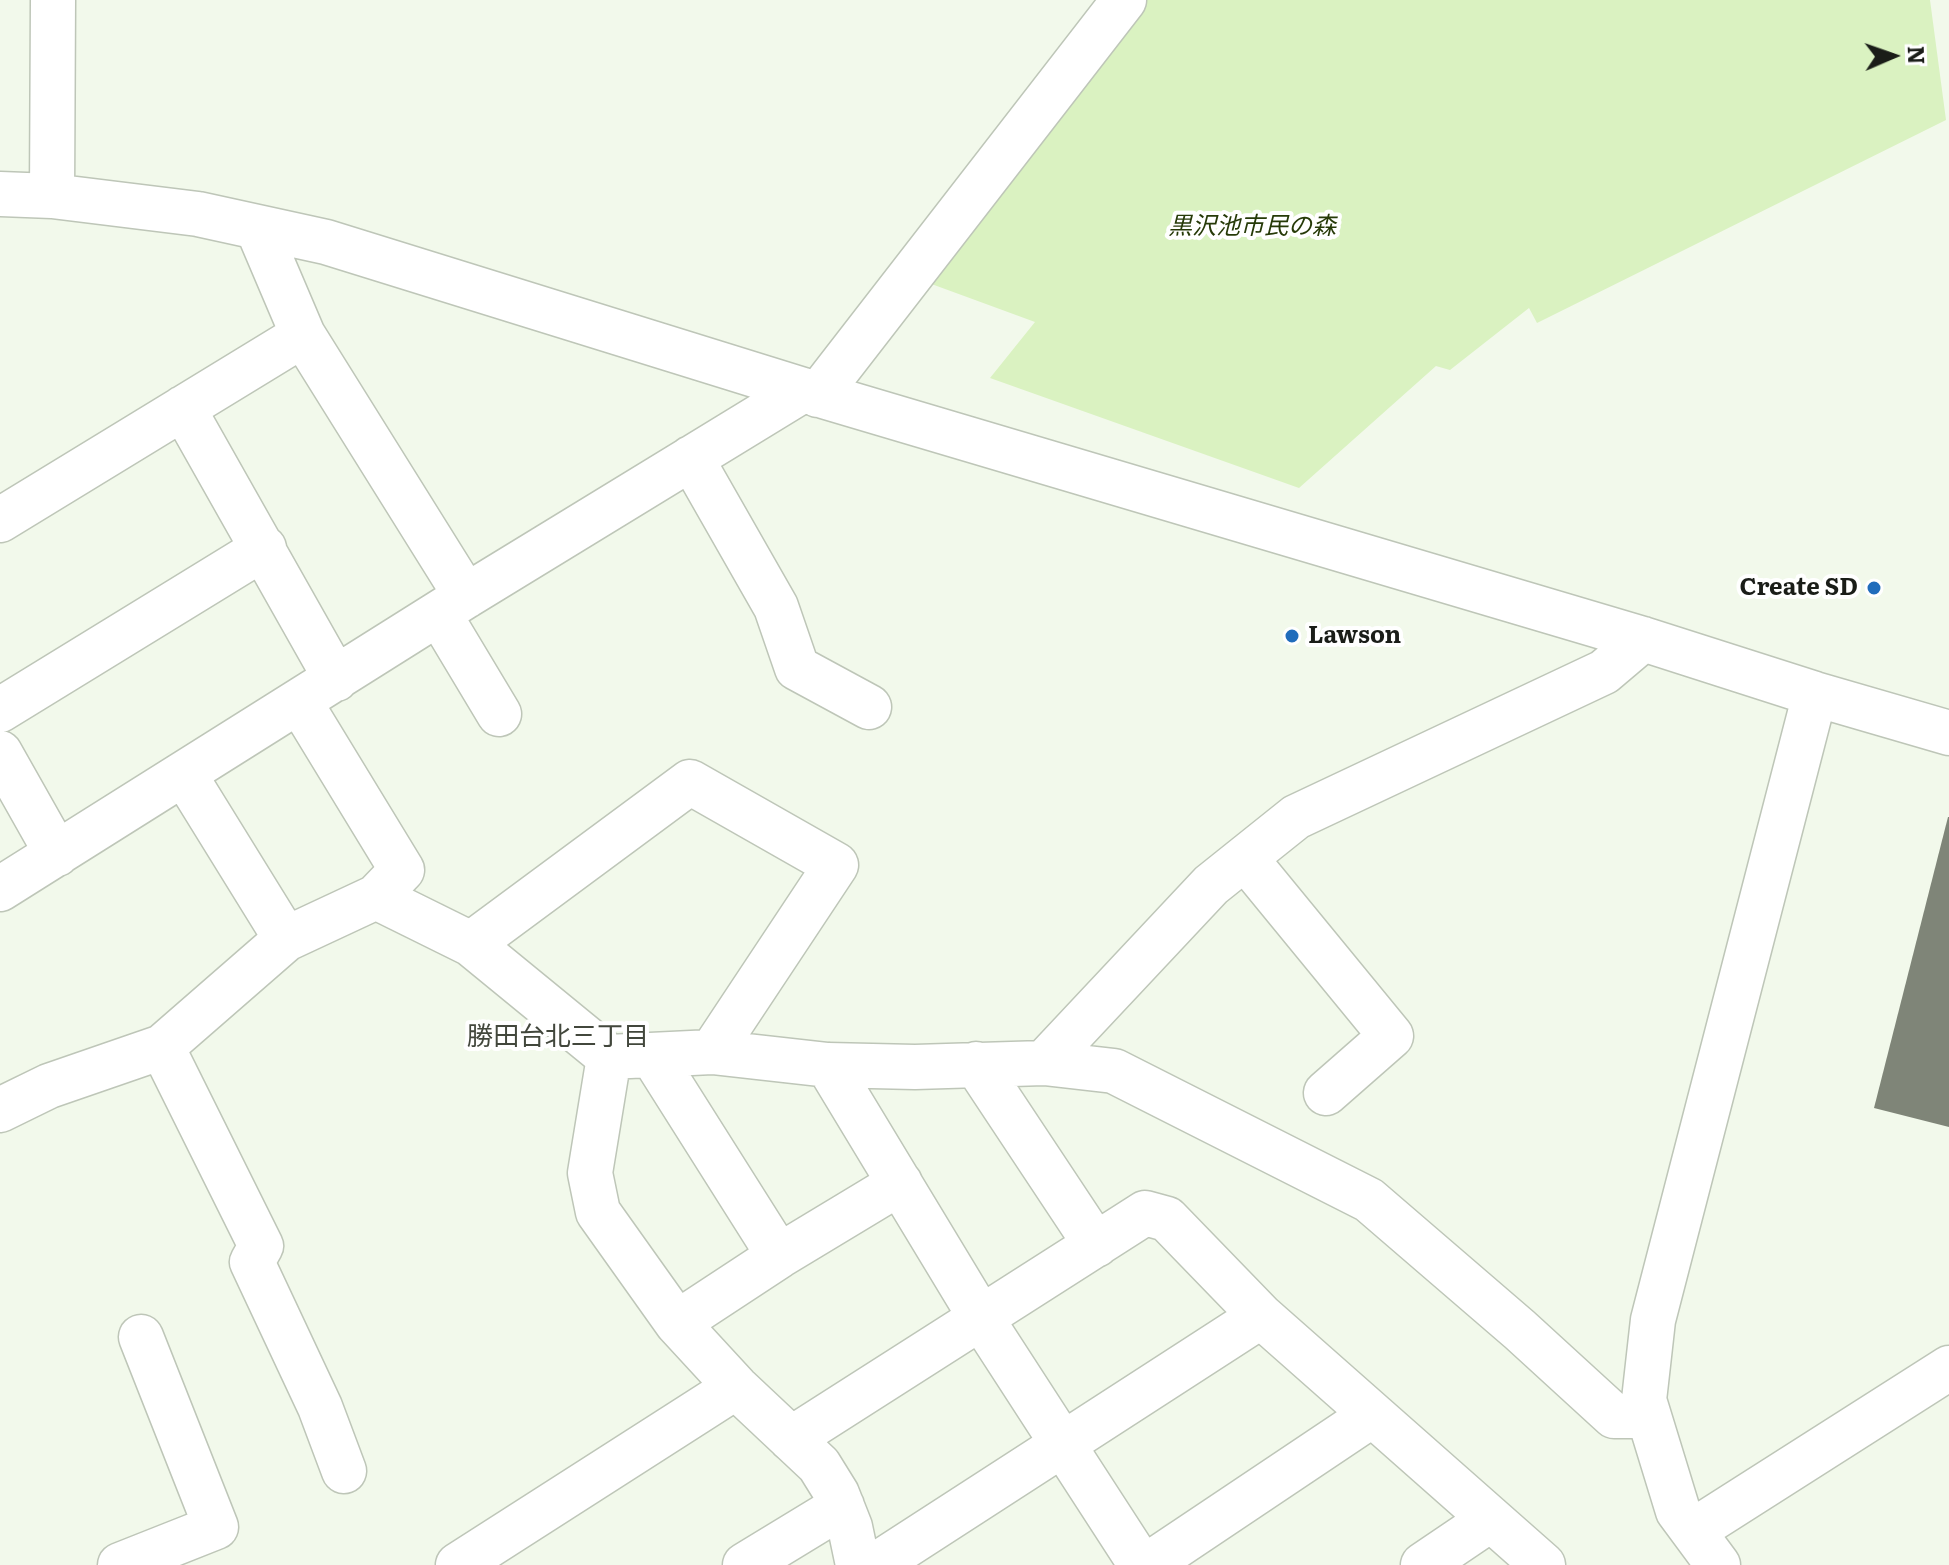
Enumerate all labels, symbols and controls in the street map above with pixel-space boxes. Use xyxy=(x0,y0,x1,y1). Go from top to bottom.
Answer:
north arrow xyxy=(1853,16,1933,96)
text: N xyxy=(1901,45,1934,65)
park label: 黒沢池市民の森 xyxy=(1168,213,1336,241)
place label: Create SD xyxy=(1739,574,1858,602)
marker: Create SD xyxy=(1865,579,1883,597)
place label: Lawson xyxy=(1308,622,1401,650)
marker: Lawson xyxy=(1283,627,1301,645)
district label: 勝田台北三丁目 xyxy=(467,1021,649,1053)

